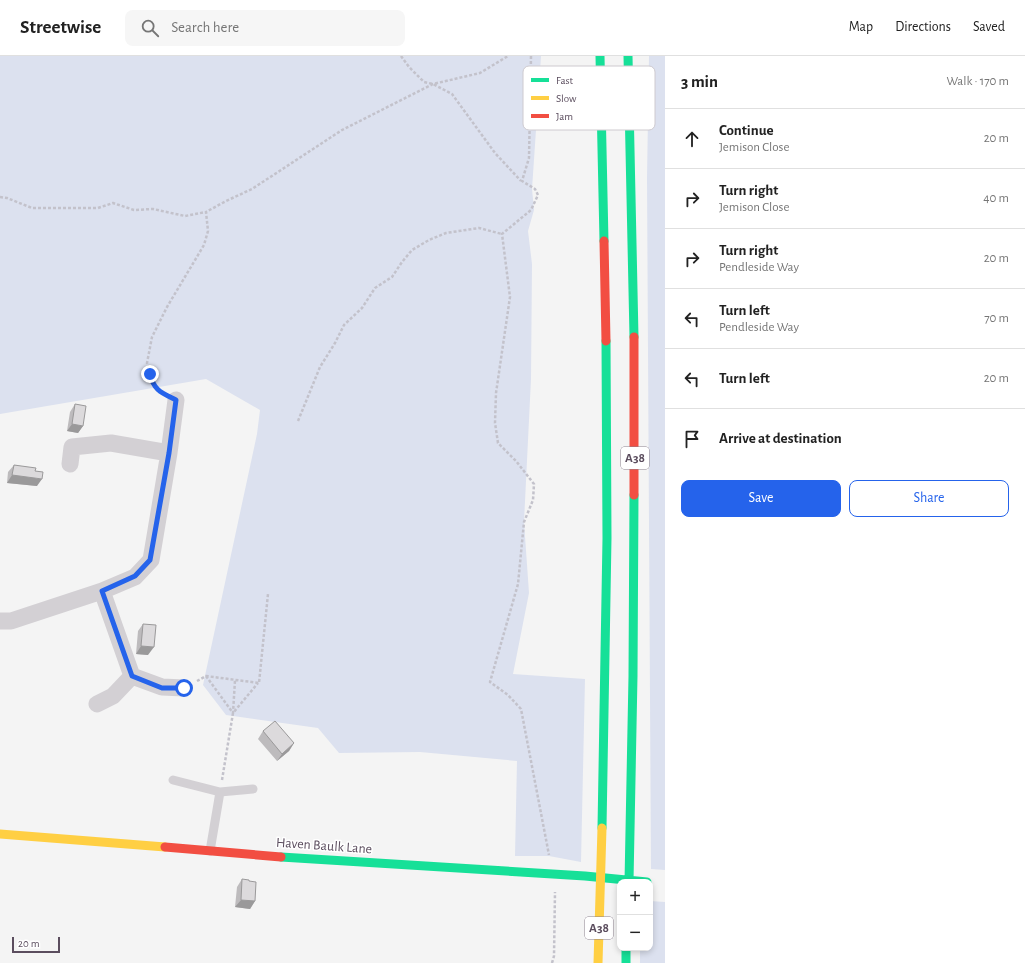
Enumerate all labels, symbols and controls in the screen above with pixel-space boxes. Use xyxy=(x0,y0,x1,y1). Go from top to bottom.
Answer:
search box xyxy=(125,10,405,46)
icon: search xyxy=(139,17,161,39)
text: Streetwise xyxy=(20,18,101,37)
text: Search here xyxy=(171,20,239,35)
text: Map xyxy=(849,20,873,34)
text: Directions xyxy=(895,20,951,34)
text: Saved xyxy=(973,20,1005,34)
legend xyxy=(523,66,655,130)
text: 3 min xyxy=(681,73,718,90)
text: Fast xyxy=(556,75,574,86)
text: Walk · 170 m xyxy=(946,75,1009,88)
text: Slow xyxy=(556,93,577,104)
text: Jam xyxy=(556,111,573,122)
text: Continue xyxy=(719,123,774,138)
icon: ahead xyxy=(681,128,703,150)
text: 20 m xyxy=(984,132,1009,145)
text: Jemison Close xyxy=(719,141,789,154)
text: Turn right xyxy=(719,183,778,198)
icon: right xyxy=(681,188,703,210)
text: 40 m xyxy=(983,192,1009,205)
text: Jemison Close xyxy=(719,201,789,214)
text: Turn right xyxy=(719,243,778,258)
icon: right xyxy=(681,248,703,270)
text: 20 m xyxy=(984,252,1009,265)
text: Pendleside Way xyxy=(719,261,799,274)
text: Turn left xyxy=(719,303,770,318)
icon: left xyxy=(681,308,703,330)
text: 70 m xyxy=(984,312,1009,325)
text: Pendleside Way xyxy=(719,321,799,334)
route end xyxy=(141,365,159,383)
icon: left xyxy=(681,368,703,390)
text: Turn left xyxy=(719,371,770,386)
text: 20 m xyxy=(984,372,1009,385)
icon: arrive xyxy=(681,428,703,450)
text: Arrive at destination xyxy=(719,431,842,446)
road number: A38 xyxy=(621,447,649,469)
button: Save xyxy=(681,480,841,517)
button: Share xyxy=(849,480,1009,517)
route start xyxy=(175,679,193,697)
street label: Haven Baulk Lane xyxy=(275,836,373,856)
map controls xyxy=(617,879,653,951)
button: + xyxy=(617,879,653,915)
button: − xyxy=(617,915,653,951)
road number: A38 xyxy=(585,917,613,939)
scale bar xyxy=(12,935,60,954)
text: 20 m xyxy=(18,938,39,949)

